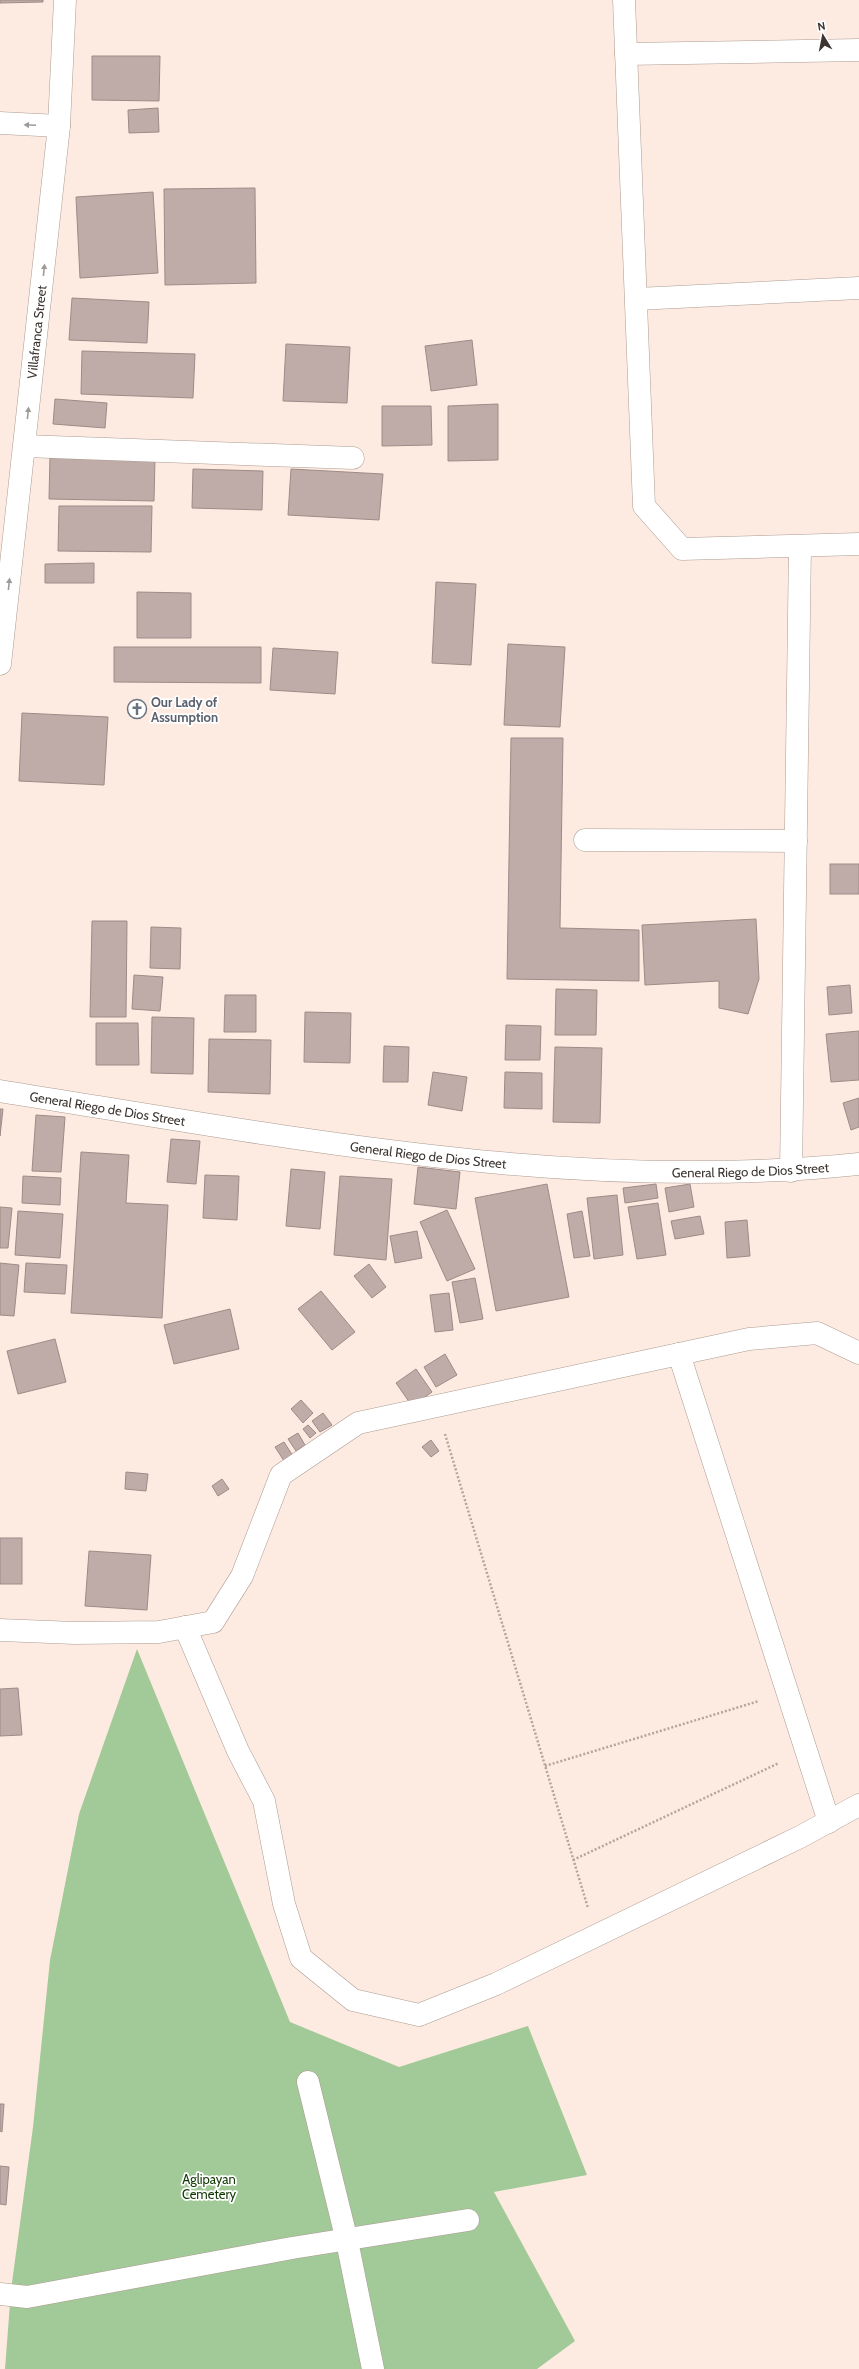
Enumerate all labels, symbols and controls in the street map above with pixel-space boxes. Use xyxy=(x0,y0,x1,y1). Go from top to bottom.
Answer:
north arrow xyxy=(803,16,843,56)
text: N xyxy=(816,19,826,34)
one-way arrow xyxy=(24,121,36,128)
one-way arrow xyxy=(40,263,47,276)
street label: Villafranca Street xyxy=(23,284,50,380)
one-way arrow xyxy=(25,407,32,419)
one-way arrow xyxy=(6,578,12,590)
place label: Our Lady of Assumption xyxy=(151,694,218,725)
church icon: Our Lady of Assumption xyxy=(126,698,148,720)
street label: General Riego de Dios Street xyxy=(29,1088,187,1129)
street label: General Riego de Dios Street xyxy=(349,1138,508,1172)
street label: General Riego de Dios Street xyxy=(672,1159,830,1180)
park label: Aglipayan Cemetery xyxy=(182,2171,237,2202)

